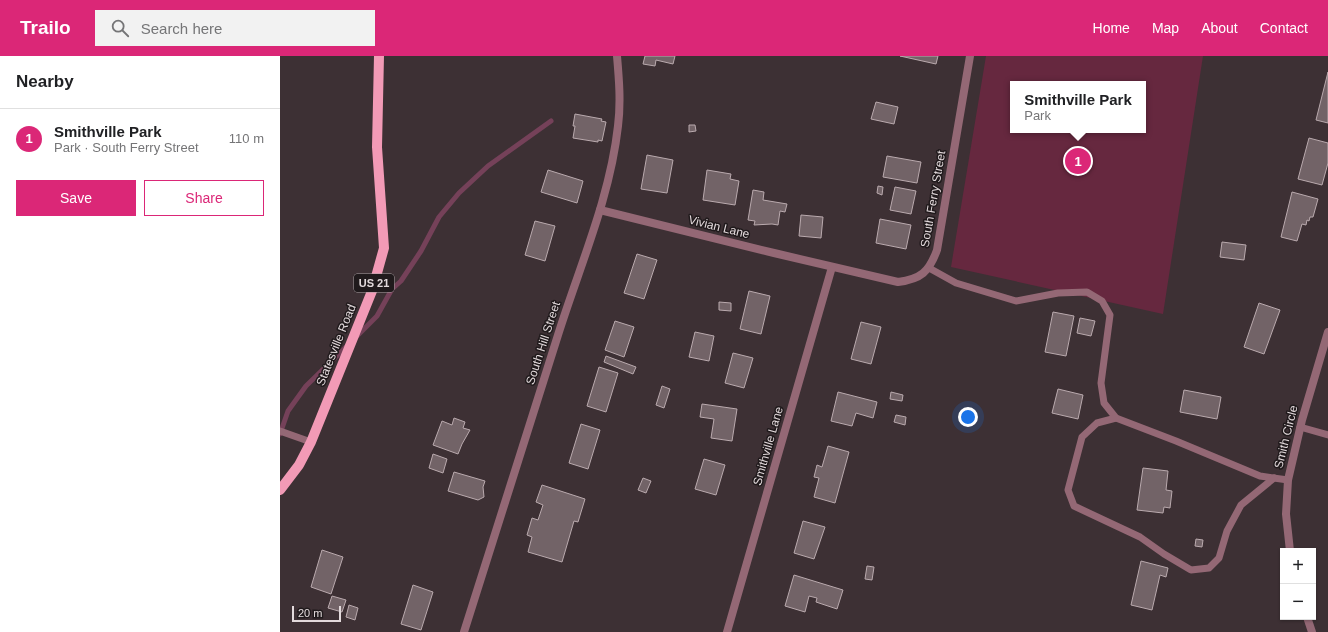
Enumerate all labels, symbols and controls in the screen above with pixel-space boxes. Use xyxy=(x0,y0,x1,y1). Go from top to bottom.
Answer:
search box xyxy=(95,10,375,46)
text: Trailo xyxy=(20,17,71,38)
icon: search xyxy=(109,17,131,39)
text: Search here xyxy=(141,20,222,37)
text: Home xyxy=(1093,20,1130,36)
text: Map xyxy=(1152,20,1179,36)
text: About xyxy=(1201,20,1238,36)
text: Contact xyxy=(1260,20,1308,36)
text: Nearby xyxy=(16,72,74,91)
popup xyxy=(1010,81,1146,133)
text: Smithville Park xyxy=(1024,91,1132,108)
text: Park xyxy=(1024,108,1051,123)
text: Smithville Park xyxy=(54,123,162,140)
text: 1 xyxy=(25,131,33,146)
text: 110 m xyxy=(229,131,264,146)
text: Park · South Ferry Street xyxy=(54,140,199,155)
pin: 1 xyxy=(1065,146,1091,176)
street label: South Ferry Street xyxy=(918,149,949,248)
button: Save xyxy=(16,180,136,216)
button: Share xyxy=(144,180,264,216)
street label: Vivian Lane xyxy=(687,213,751,241)
road number: US 21 xyxy=(354,274,394,292)
street label: South Hill Street xyxy=(523,299,563,386)
street label: Statesville Road xyxy=(313,302,359,388)
street label: Smith Circle xyxy=(1271,404,1301,470)
street label: Smithville Lane xyxy=(750,405,786,487)
your location xyxy=(958,407,978,427)
map controls xyxy=(1280,548,1316,620)
button: + xyxy=(1280,548,1316,584)
button: − xyxy=(1280,584,1316,620)
scale bar xyxy=(292,604,341,623)
text: 20 m xyxy=(298,607,322,619)

